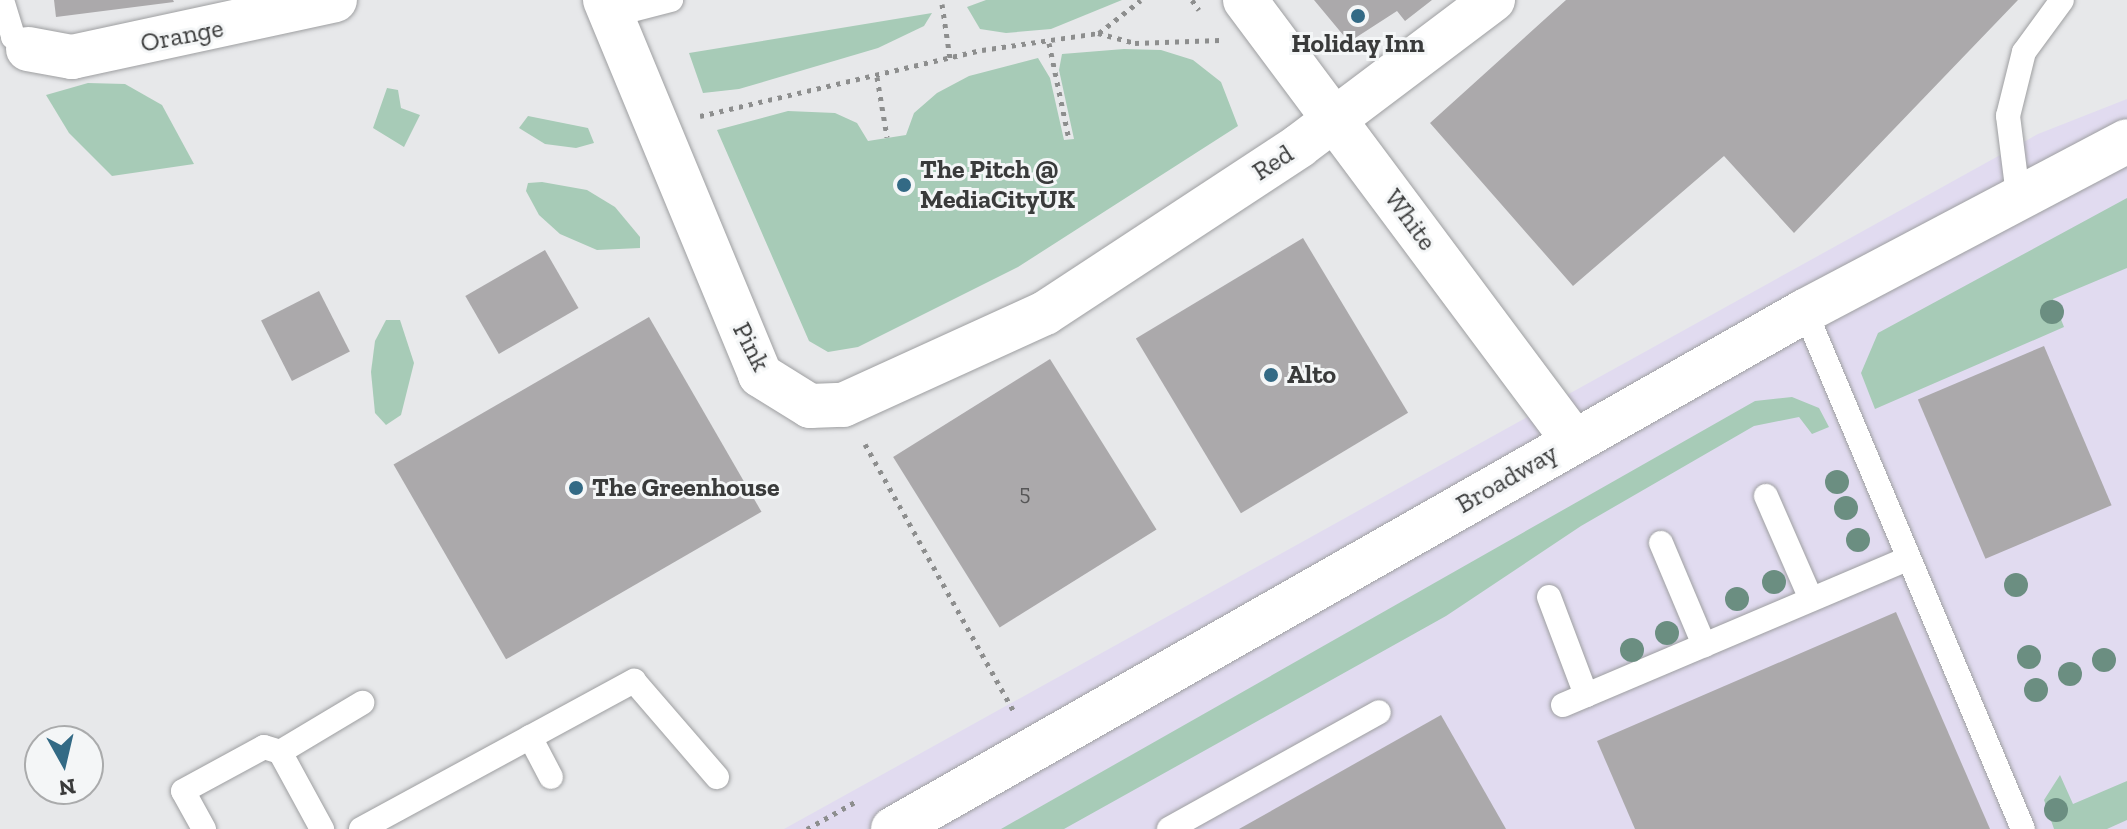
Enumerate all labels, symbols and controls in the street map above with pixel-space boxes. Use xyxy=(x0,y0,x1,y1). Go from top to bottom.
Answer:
marker: Holiday Inn xyxy=(1349,7,1367,25)
street label: Orange xyxy=(138,13,226,59)
place label: Holiday Inn xyxy=(1291,28,1425,60)
street label: Red xyxy=(1247,138,1299,188)
place label: The Pitch @ MediaCityUK xyxy=(920,154,1075,216)
marker: The Pitch @ MediaCityUK xyxy=(895,176,913,194)
street label: White xyxy=(1377,183,1443,257)
street label: Pink xyxy=(726,317,776,377)
place label: Alto xyxy=(1287,359,1336,391)
marker: Alto xyxy=(1262,366,1280,384)
street label: Broadway xyxy=(1451,438,1563,520)
place label: The Greenhouse xyxy=(592,472,780,504)
marker: The Greenhouse xyxy=(567,479,585,497)
house number: 5 xyxy=(1019,480,1031,506)
north arrow xyxy=(24,725,104,805)
text: N xyxy=(57,773,77,802)

